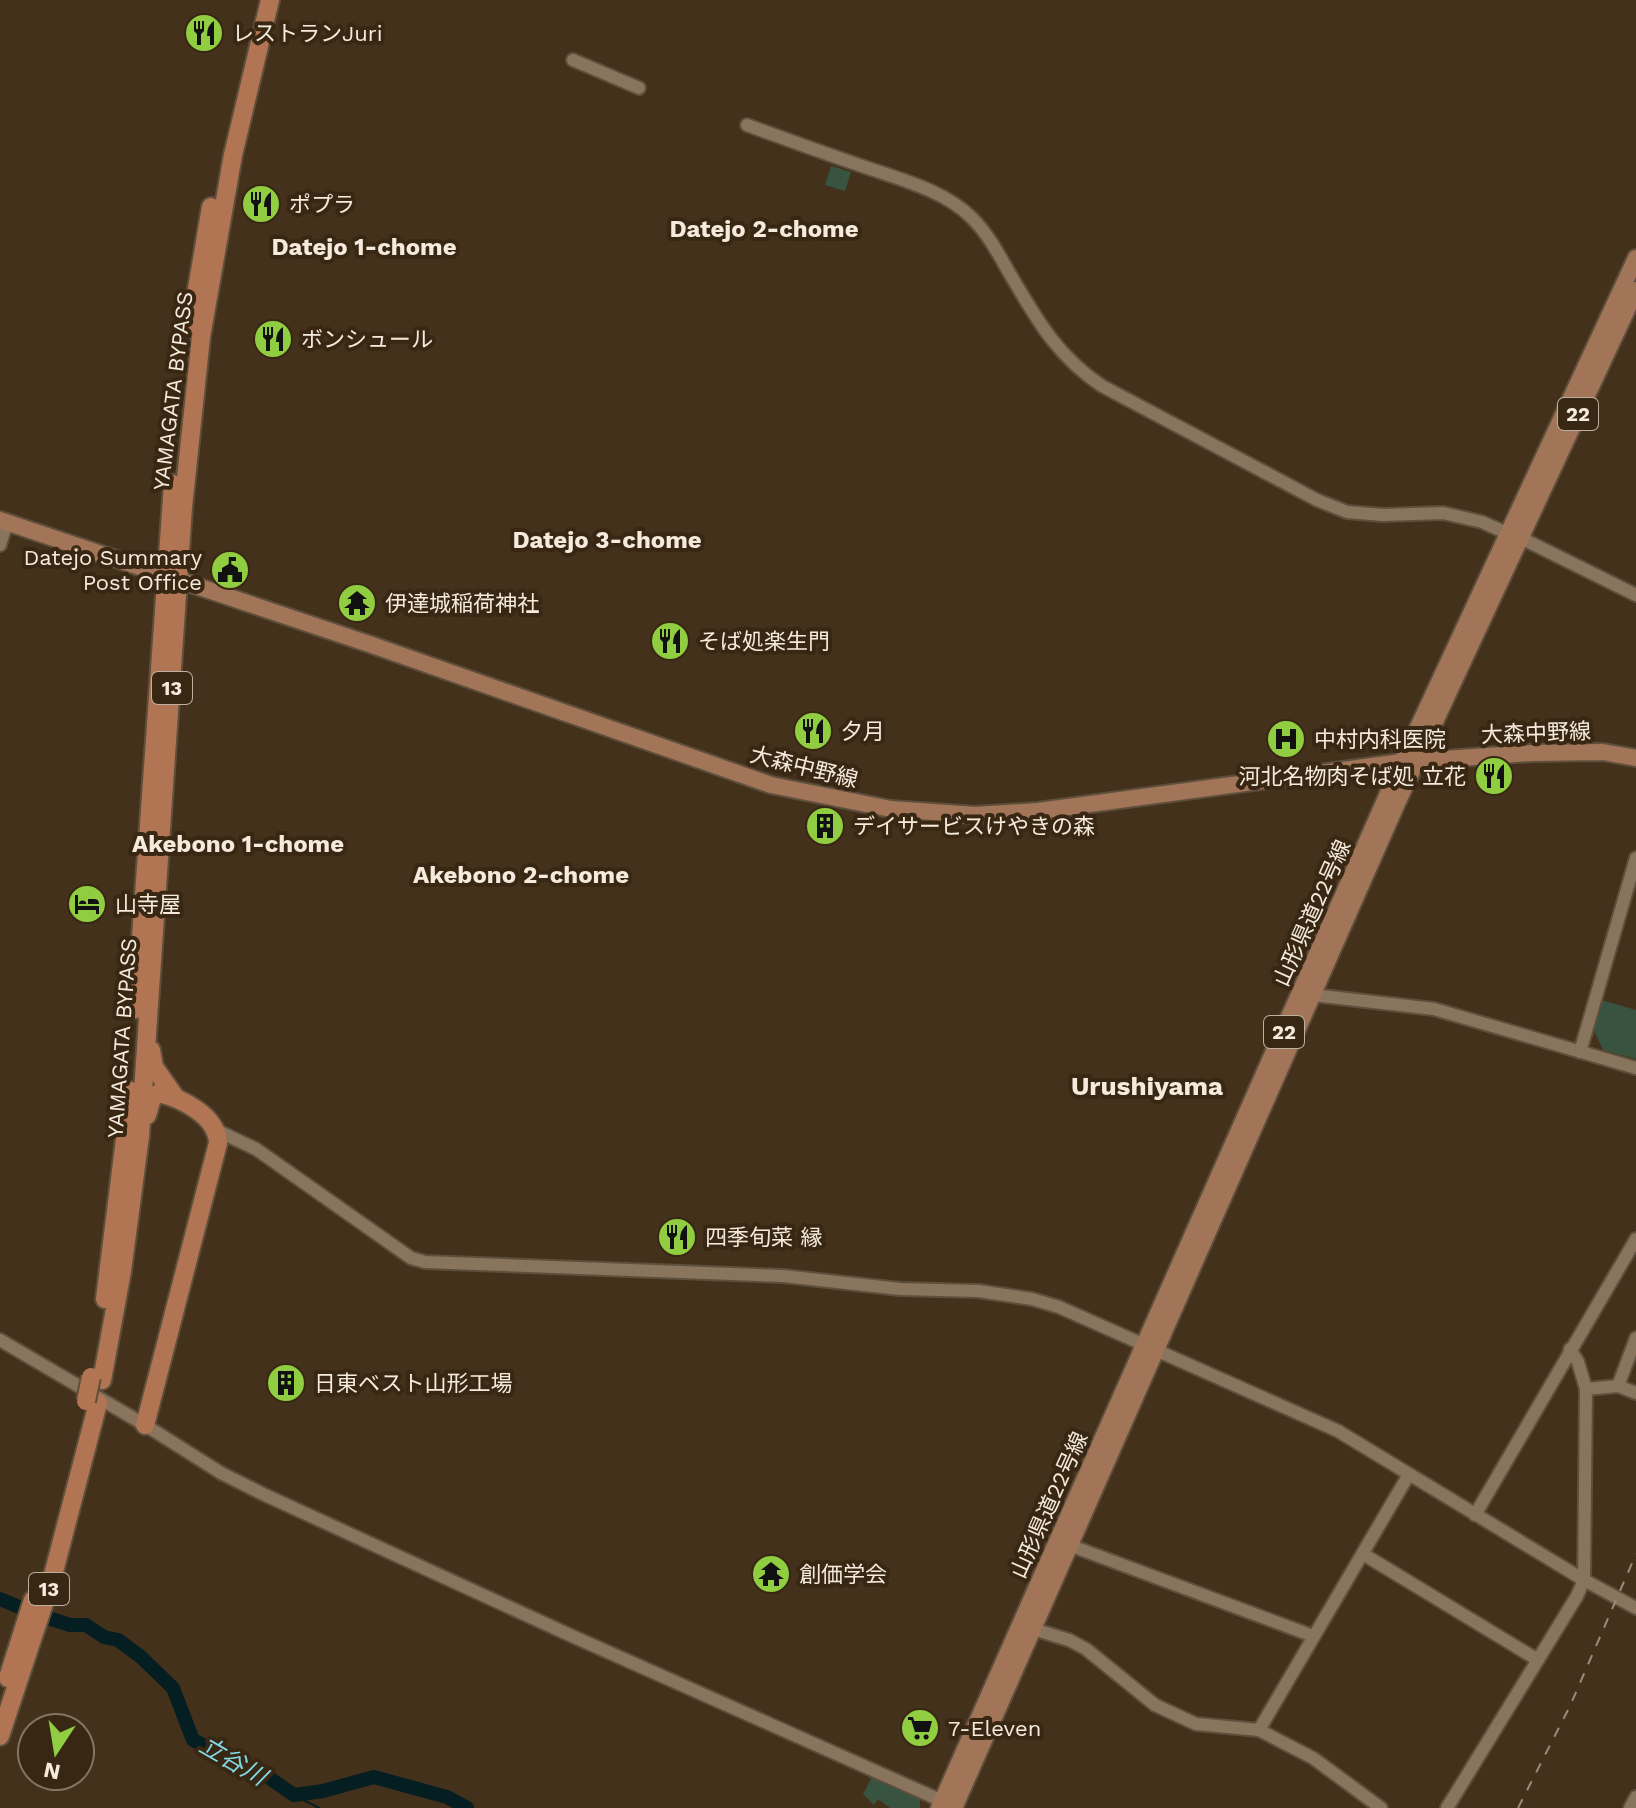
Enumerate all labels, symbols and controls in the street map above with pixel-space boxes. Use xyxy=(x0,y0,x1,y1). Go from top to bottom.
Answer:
restaurant icon: レストランJuri xyxy=(183,12,225,54)
place label: レストランJuri xyxy=(232,21,383,46)
restaurant icon: ポプラ xyxy=(240,183,282,225)
place label: ポプラ xyxy=(289,192,355,217)
district label: Datejo 2-chome xyxy=(669,215,859,243)
district label: Datejo 1-chome xyxy=(271,233,457,261)
street label: YAMAGATA BYPASS xyxy=(148,290,198,492)
restaurant icon: ボンシュール xyxy=(252,318,294,360)
place label: ボンシュール xyxy=(301,327,433,352)
road number: 22 xyxy=(1558,398,1598,430)
district label: Datejo 3-chome xyxy=(512,526,702,554)
place label: Datejo Summary Post Office xyxy=(23,545,203,595)
public building icon: Datejo Summary Post Office xyxy=(209,549,251,591)
temple icon: 伊達城稲荷神社 xyxy=(336,582,378,624)
place label: 伊達城稲荷神社 xyxy=(385,591,539,616)
restaurant icon: そば処楽生門 xyxy=(649,620,691,662)
place label: そば処楽生門 xyxy=(698,629,830,654)
road number: 13 xyxy=(152,672,192,704)
restaurant icon: 夕月 xyxy=(792,710,834,752)
hospital icon: 中村内科医院 xyxy=(1265,718,1307,760)
place label: 夕月 xyxy=(841,719,885,744)
street label: 大森中野線 xyxy=(1481,719,1591,747)
place label: 中村内科医院 xyxy=(1314,727,1446,752)
street label: 大森中野線 xyxy=(748,742,860,792)
restaurant icon: 河北名物肉そば処 立花 xyxy=(1473,755,1515,797)
place label: 河北名物肉そば処 立花 xyxy=(1238,764,1466,789)
building icon: デイサービスけやきの森 xyxy=(804,805,846,847)
place label: デイサービスけやきの森 xyxy=(853,814,1095,839)
district label: Akebono 1-chome xyxy=(132,830,344,858)
street label: 山形県道22号線 xyxy=(1269,836,1355,990)
district label: Akebono 2-chome xyxy=(413,861,629,889)
hotel icon: 山寺屋 xyxy=(66,883,108,925)
place label: 山寺屋 xyxy=(115,892,181,917)
street label: YAMAGATA BYPASS xyxy=(103,937,141,1139)
road number: 22 xyxy=(1264,1016,1304,1048)
district label: Urushiyama xyxy=(1071,1071,1223,1101)
restaurant icon: 四季旬菜 縁 xyxy=(656,1216,698,1258)
place label: 四季旬菜 縁 xyxy=(705,1225,823,1250)
building icon: 日東ベスト山形工場 xyxy=(265,1362,307,1404)
place label: 日東ベスト山形工場 xyxy=(314,1371,512,1396)
street label: 山形県道22号線 xyxy=(1006,1428,1092,1582)
temple icon: 創価学会 xyxy=(750,1553,792,1595)
place label: 創価学会 xyxy=(799,1562,887,1587)
road number: 13 xyxy=(29,1573,69,1605)
supermarket icon: 7-Eleven xyxy=(899,1707,941,1749)
north arrow xyxy=(16,1712,96,1792)
place label: 7-Eleven xyxy=(948,1716,1041,1741)
water label: 立谷川 xyxy=(195,1731,274,1793)
text: N xyxy=(41,1757,63,1785)

